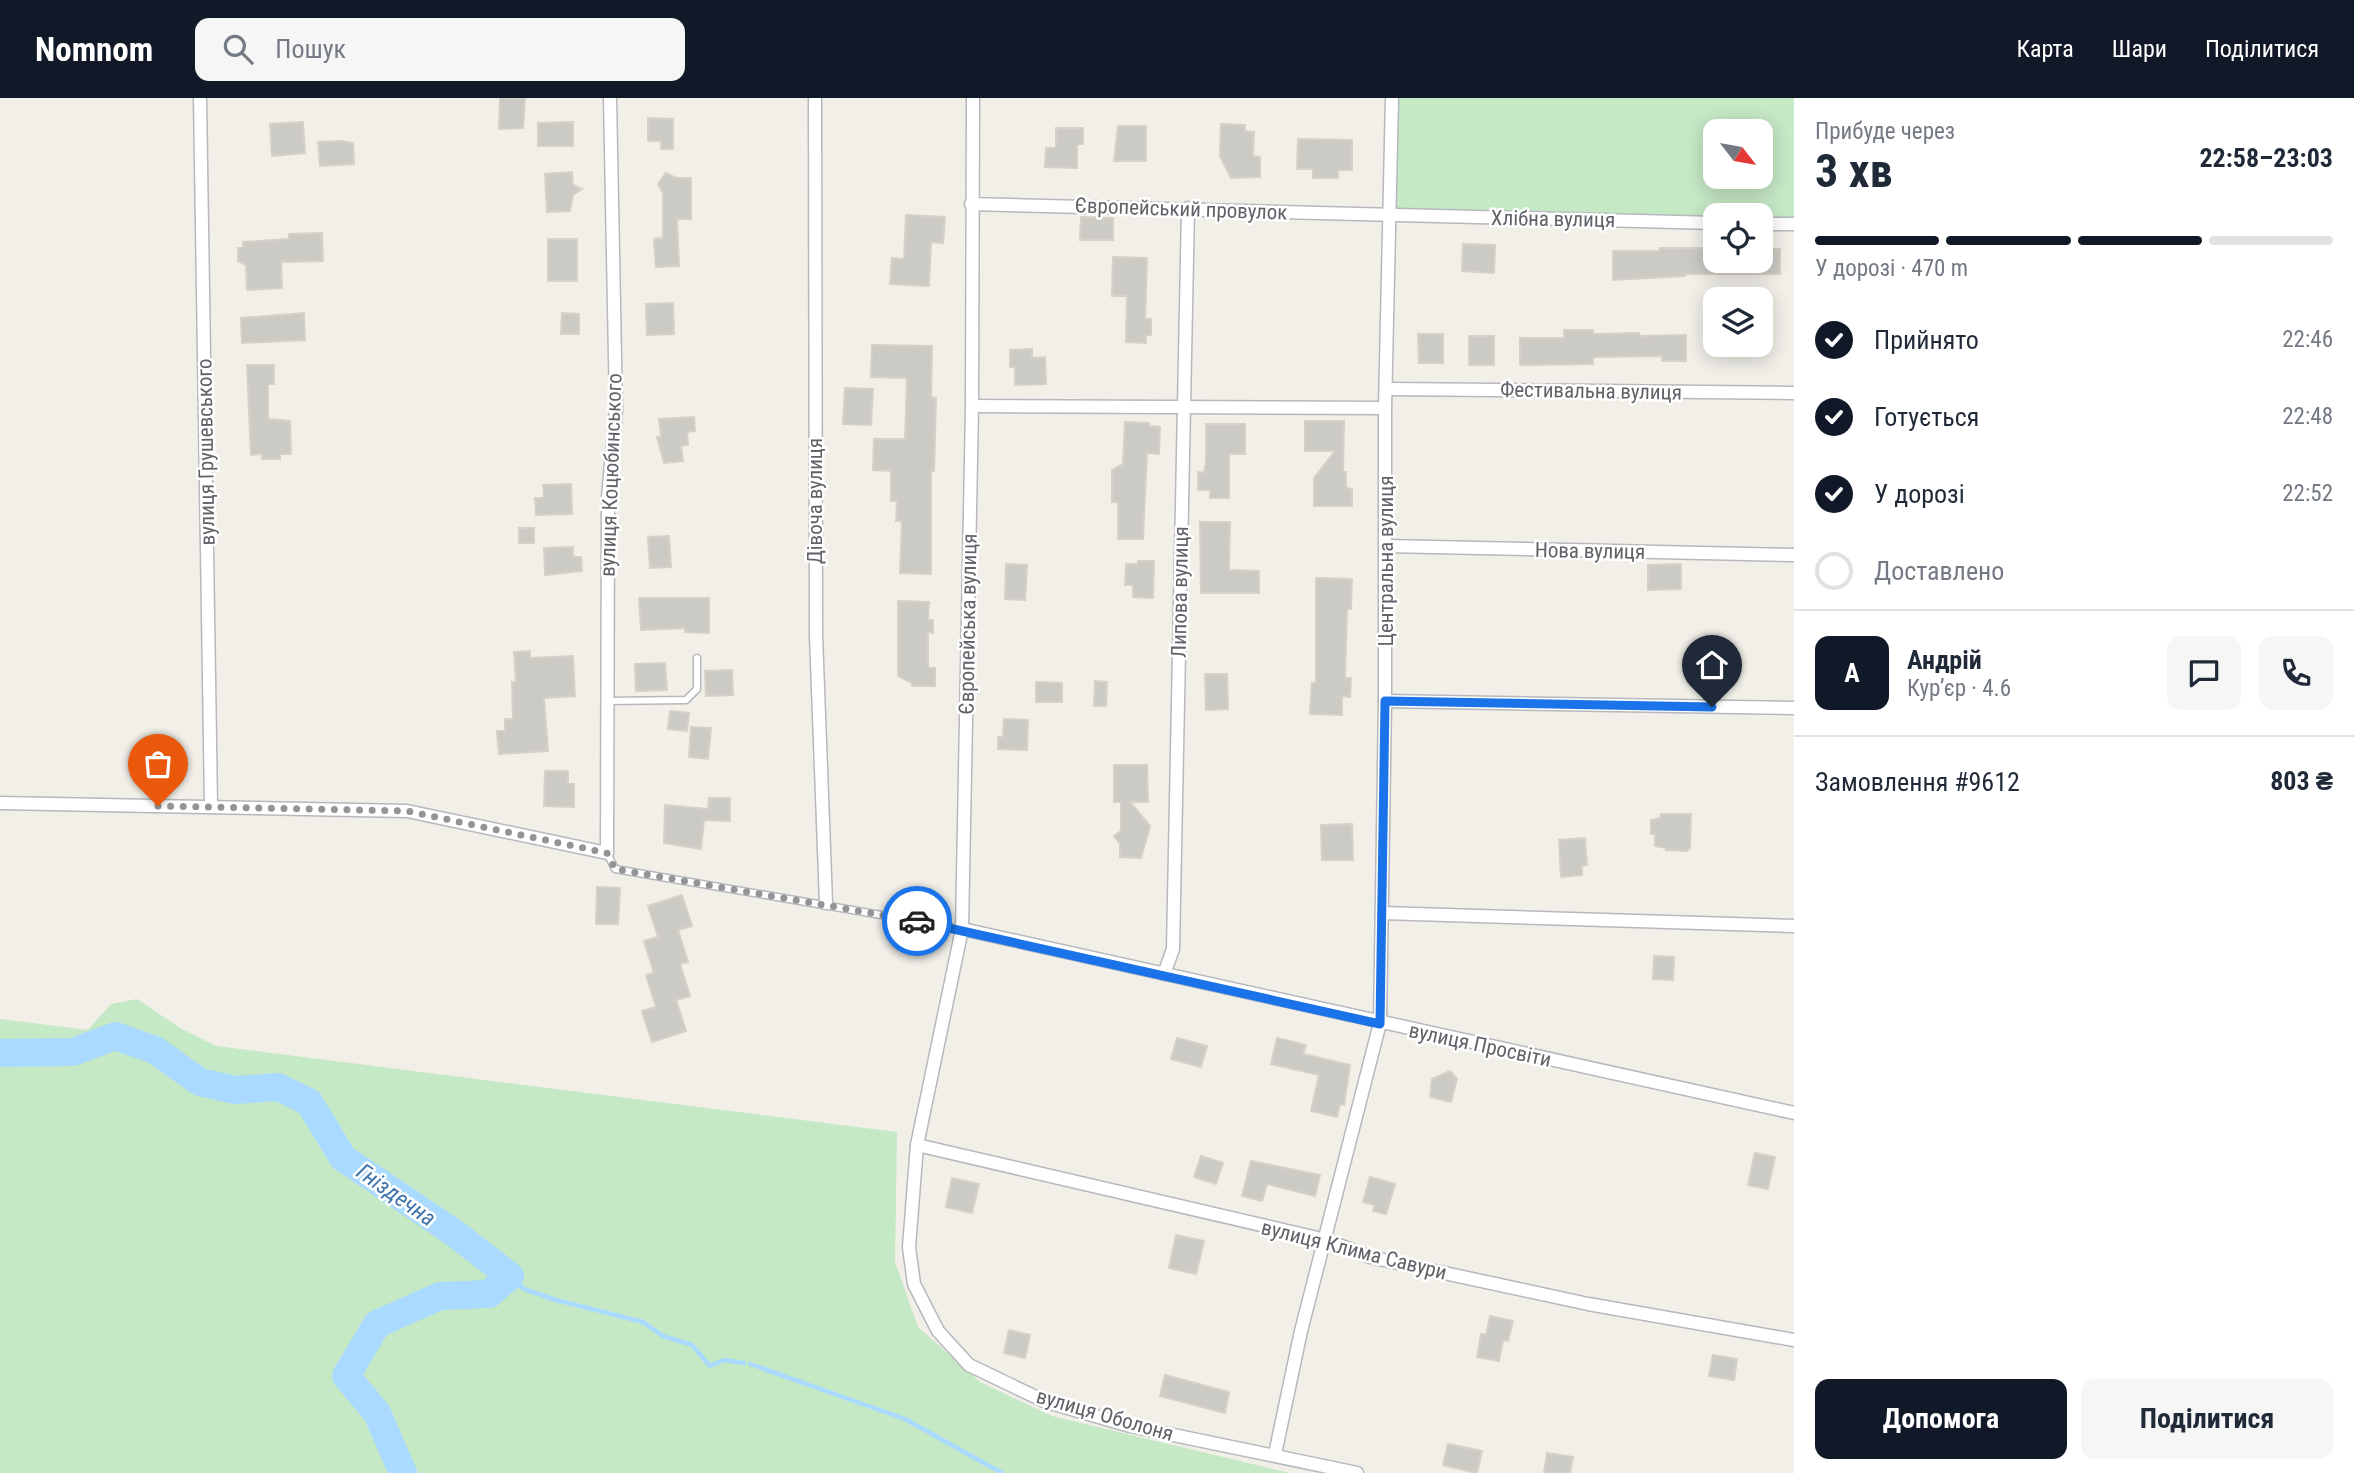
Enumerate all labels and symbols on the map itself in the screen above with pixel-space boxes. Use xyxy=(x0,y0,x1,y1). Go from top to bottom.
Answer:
north arrow xyxy=(1703,119,1773,189)
street label: Європейський провулок xyxy=(1074,193,1288,225)
street label: Хлібна вулиця xyxy=(1491,206,1615,232)
street label: вулиця Грушевського xyxy=(192,358,220,546)
street label: вулиця Коцюбинського xyxy=(595,373,627,577)
street label: Фестивальна вулиця xyxy=(1500,377,1682,405)
street label: Дівоча вулиця xyxy=(803,438,827,564)
street label: Центральна вулиця xyxy=(1374,475,1398,647)
street label: Липова вулиця xyxy=(1167,526,1193,658)
street label: Європейська вулиця xyxy=(954,533,982,715)
street label: Нова вулиця xyxy=(1535,538,1645,564)
pin xyxy=(1682,635,1742,707)
pin xyxy=(128,734,188,806)
courier xyxy=(882,886,952,956)
street label: вулиця Просвіти xyxy=(1407,1018,1553,1072)
water label: Гніздечна xyxy=(351,1158,441,1232)
street label: вулиця Клима Савури xyxy=(1259,1215,1449,1285)
street label: вулиця Оболоня xyxy=(1034,1384,1176,1446)

